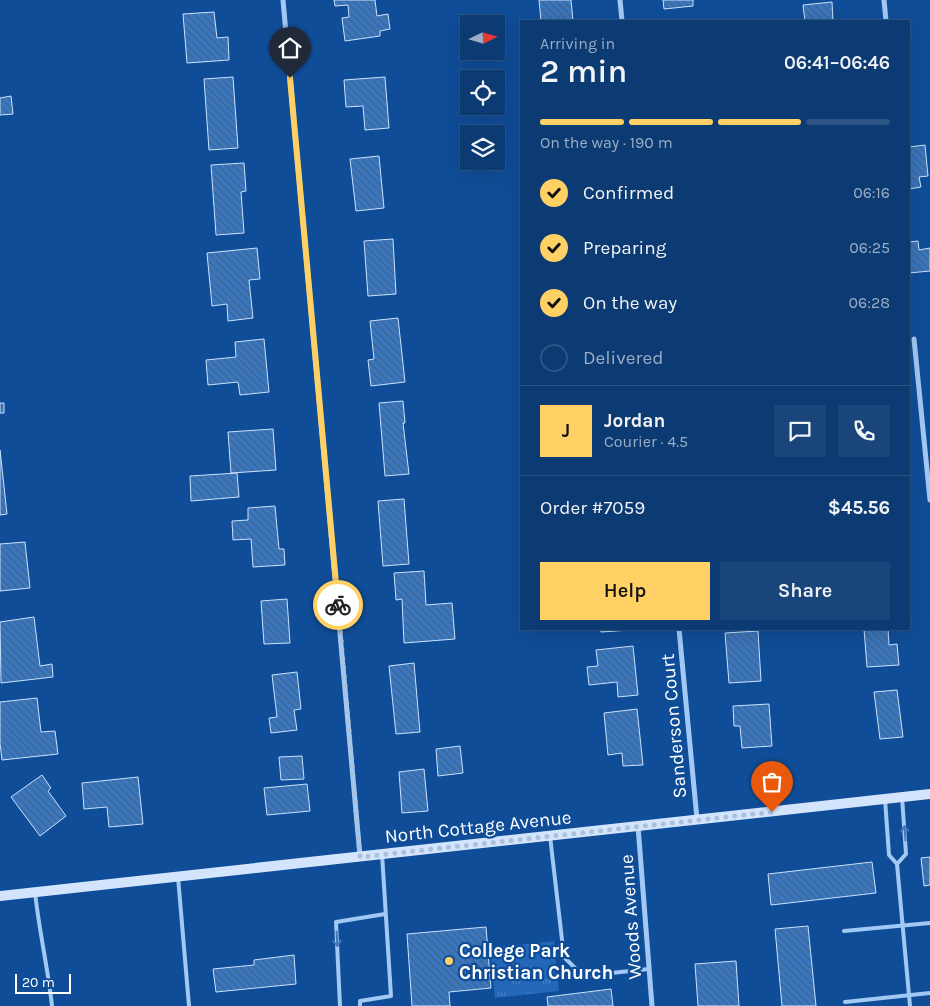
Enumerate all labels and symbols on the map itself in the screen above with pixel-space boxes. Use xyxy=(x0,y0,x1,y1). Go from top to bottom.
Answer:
north arrow xyxy=(460,15,505,60)
pin xyxy=(269,27,311,78)
courier xyxy=(313,580,363,630)
street label: Sanderson Court xyxy=(657,653,691,799)
pin xyxy=(751,761,793,812)
street label: North Cottage Avenue xyxy=(384,806,573,848)
one-way arrow xyxy=(900,825,909,841)
street label: Woods Avenue xyxy=(616,854,646,980)
one-way arrow xyxy=(333,931,342,947)
place label: College Park Christian Church xyxy=(459,940,613,984)
marker: College Park Christian Church xyxy=(443,955,455,967)
scale bar xyxy=(15,971,71,994)

